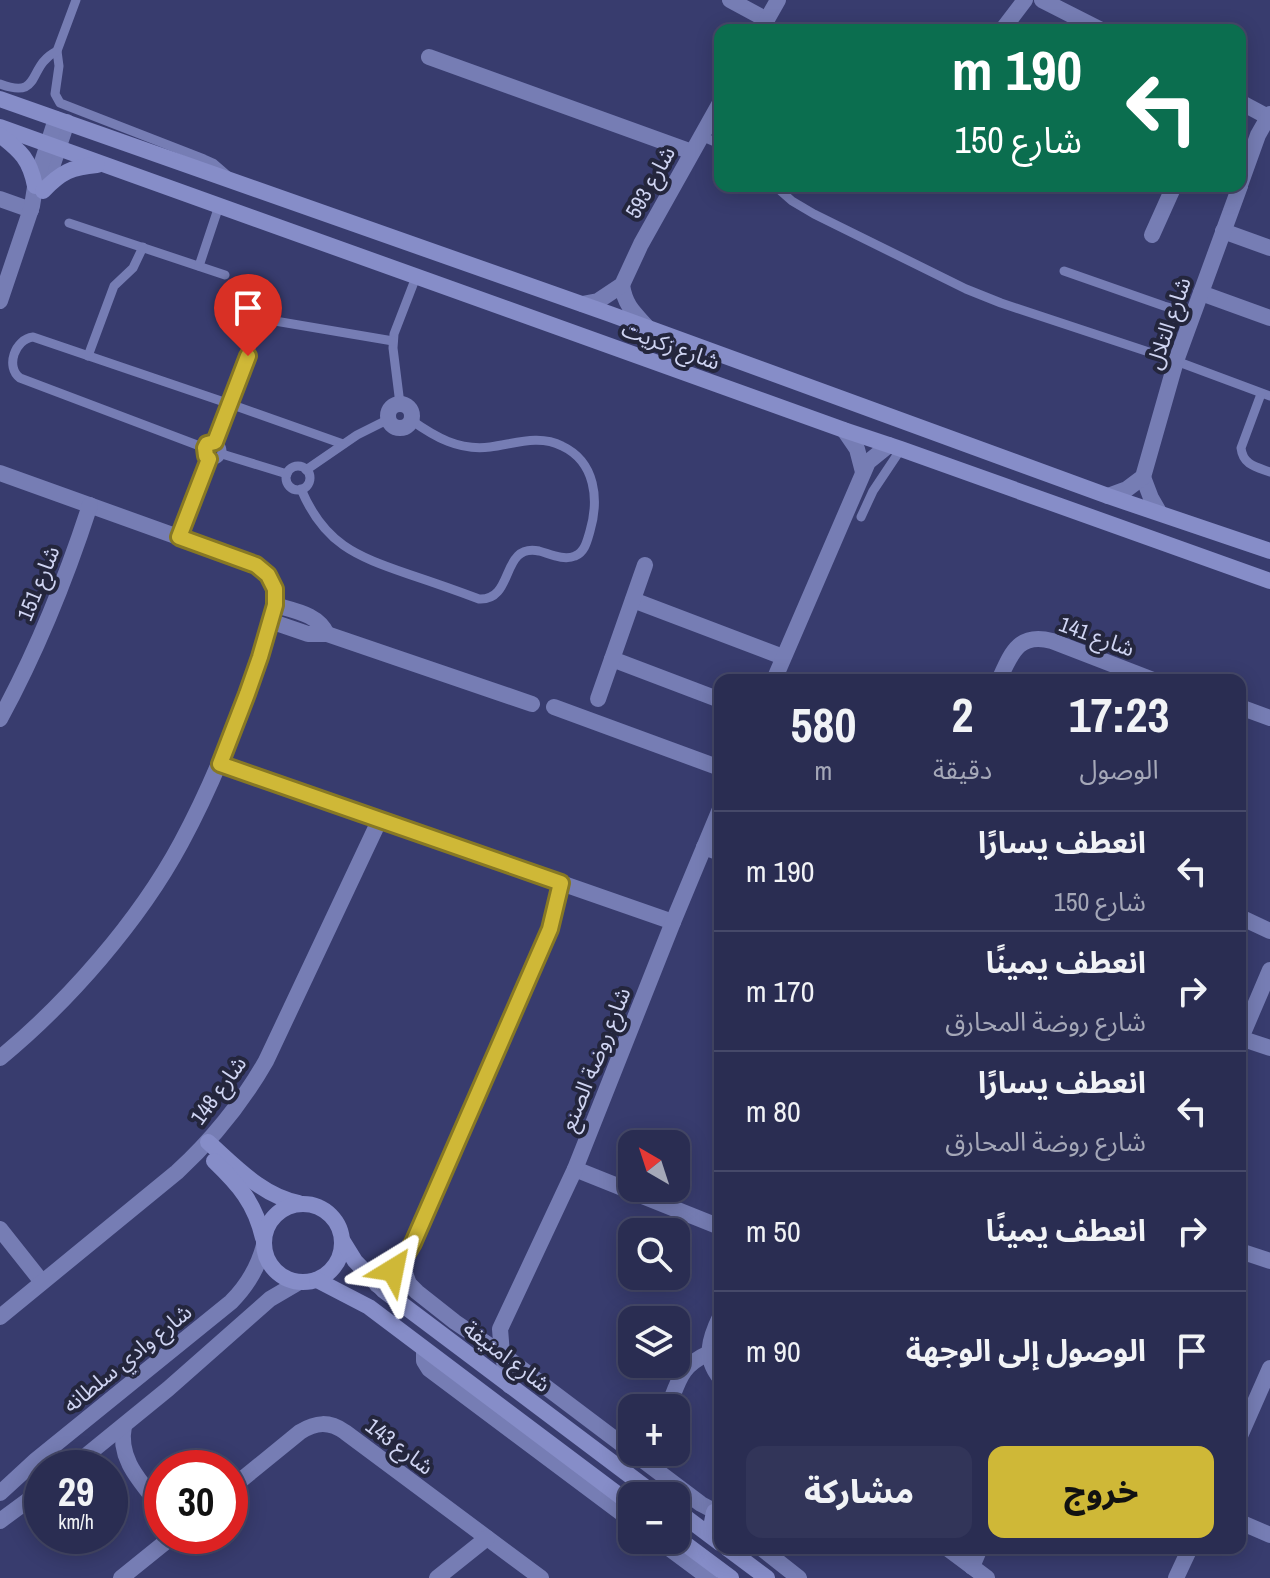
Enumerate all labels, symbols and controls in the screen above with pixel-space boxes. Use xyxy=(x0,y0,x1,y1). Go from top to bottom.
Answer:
text: 190 m xyxy=(952,32,1082,107)
icon: left xyxy=(1110,56,1214,160)
text: شارع 150 xyxy=(954,116,1082,164)
street label: شارع 593 xyxy=(618,141,684,224)
street label: شارع التلال xyxy=(1138,273,1200,374)
pin xyxy=(214,274,282,356)
icon: arrive xyxy=(226,286,270,330)
street label: شارع زكريت xyxy=(617,313,724,379)
street label: شارع 151 xyxy=(9,541,68,626)
street label: شارع 141 xyxy=(1055,609,1139,665)
text: 2 xyxy=(952,682,973,747)
text: 17:23 xyxy=(1069,682,1169,747)
text: 580 xyxy=(791,692,856,757)
text: دقيقة xyxy=(933,752,992,787)
text: الوصول xyxy=(1080,752,1159,787)
text: m xyxy=(815,753,832,788)
text: انعطف يسارًا xyxy=(978,822,1146,862)
icon: left xyxy=(1170,849,1214,893)
text: 190 m xyxy=(746,851,814,891)
text: شارع 150 xyxy=(1054,884,1146,919)
text: انعطف يمينًا xyxy=(986,942,1146,982)
icon: right xyxy=(1170,969,1214,1013)
text: 170 m xyxy=(746,971,814,1011)
street label: شارع روضة الصنع xyxy=(553,983,639,1136)
text: شارع روضة المحارق xyxy=(945,1004,1146,1039)
street label: شارع 148 xyxy=(183,1050,255,1132)
text: انعطف يسارًا xyxy=(978,1062,1146,1102)
icon: left xyxy=(1170,1089,1214,1133)
text: 80 m xyxy=(746,1091,801,1131)
text: شارع روضة المحارق xyxy=(945,1124,1146,1159)
north arrow xyxy=(618,1130,690,1202)
map controls xyxy=(618,1130,690,1554)
icon: right xyxy=(1170,1209,1214,1253)
text: انعطف يمينًا xyxy=(986,1210,1146,1250)
text: 50 m xyxy=(746,1211,801,1251)
button: search xyxy=(618,1218,690,1290)
position arrow xyxy=(351,1228,435,1312)
street label: شارع وادي سلطانه xyxy=(56,1297,199,1421)
button: layers xyxy=(618,1306,690,1378)
street label: شارع امنيفة xyxy=(456,1313,557,1400)
icon: arrive xyxy=(1170,1329,1214,1373)
text: الوصول إلى الوجهة xyxy=(906,1330,1146,1370)
text: 90 m xyxy=(746,1331,801,1371)
button: + xyxy=(618,1394,690,1466)
street label: شارع 143 xyxy=(359,1411,440,1483)
button: مشاركة xyxy=(746,1446,972,1538)
button: خروج xyxy=(988,1446,1214,1538)
speed limit sign: 30 xyxy=(144,1450,248,1554)
text: 29 xyxy=(58,1465,94,1518)
button: − xyxy=(618,1482,690,1554)
text: km/h xyxy=(58,1508,94,1535)

